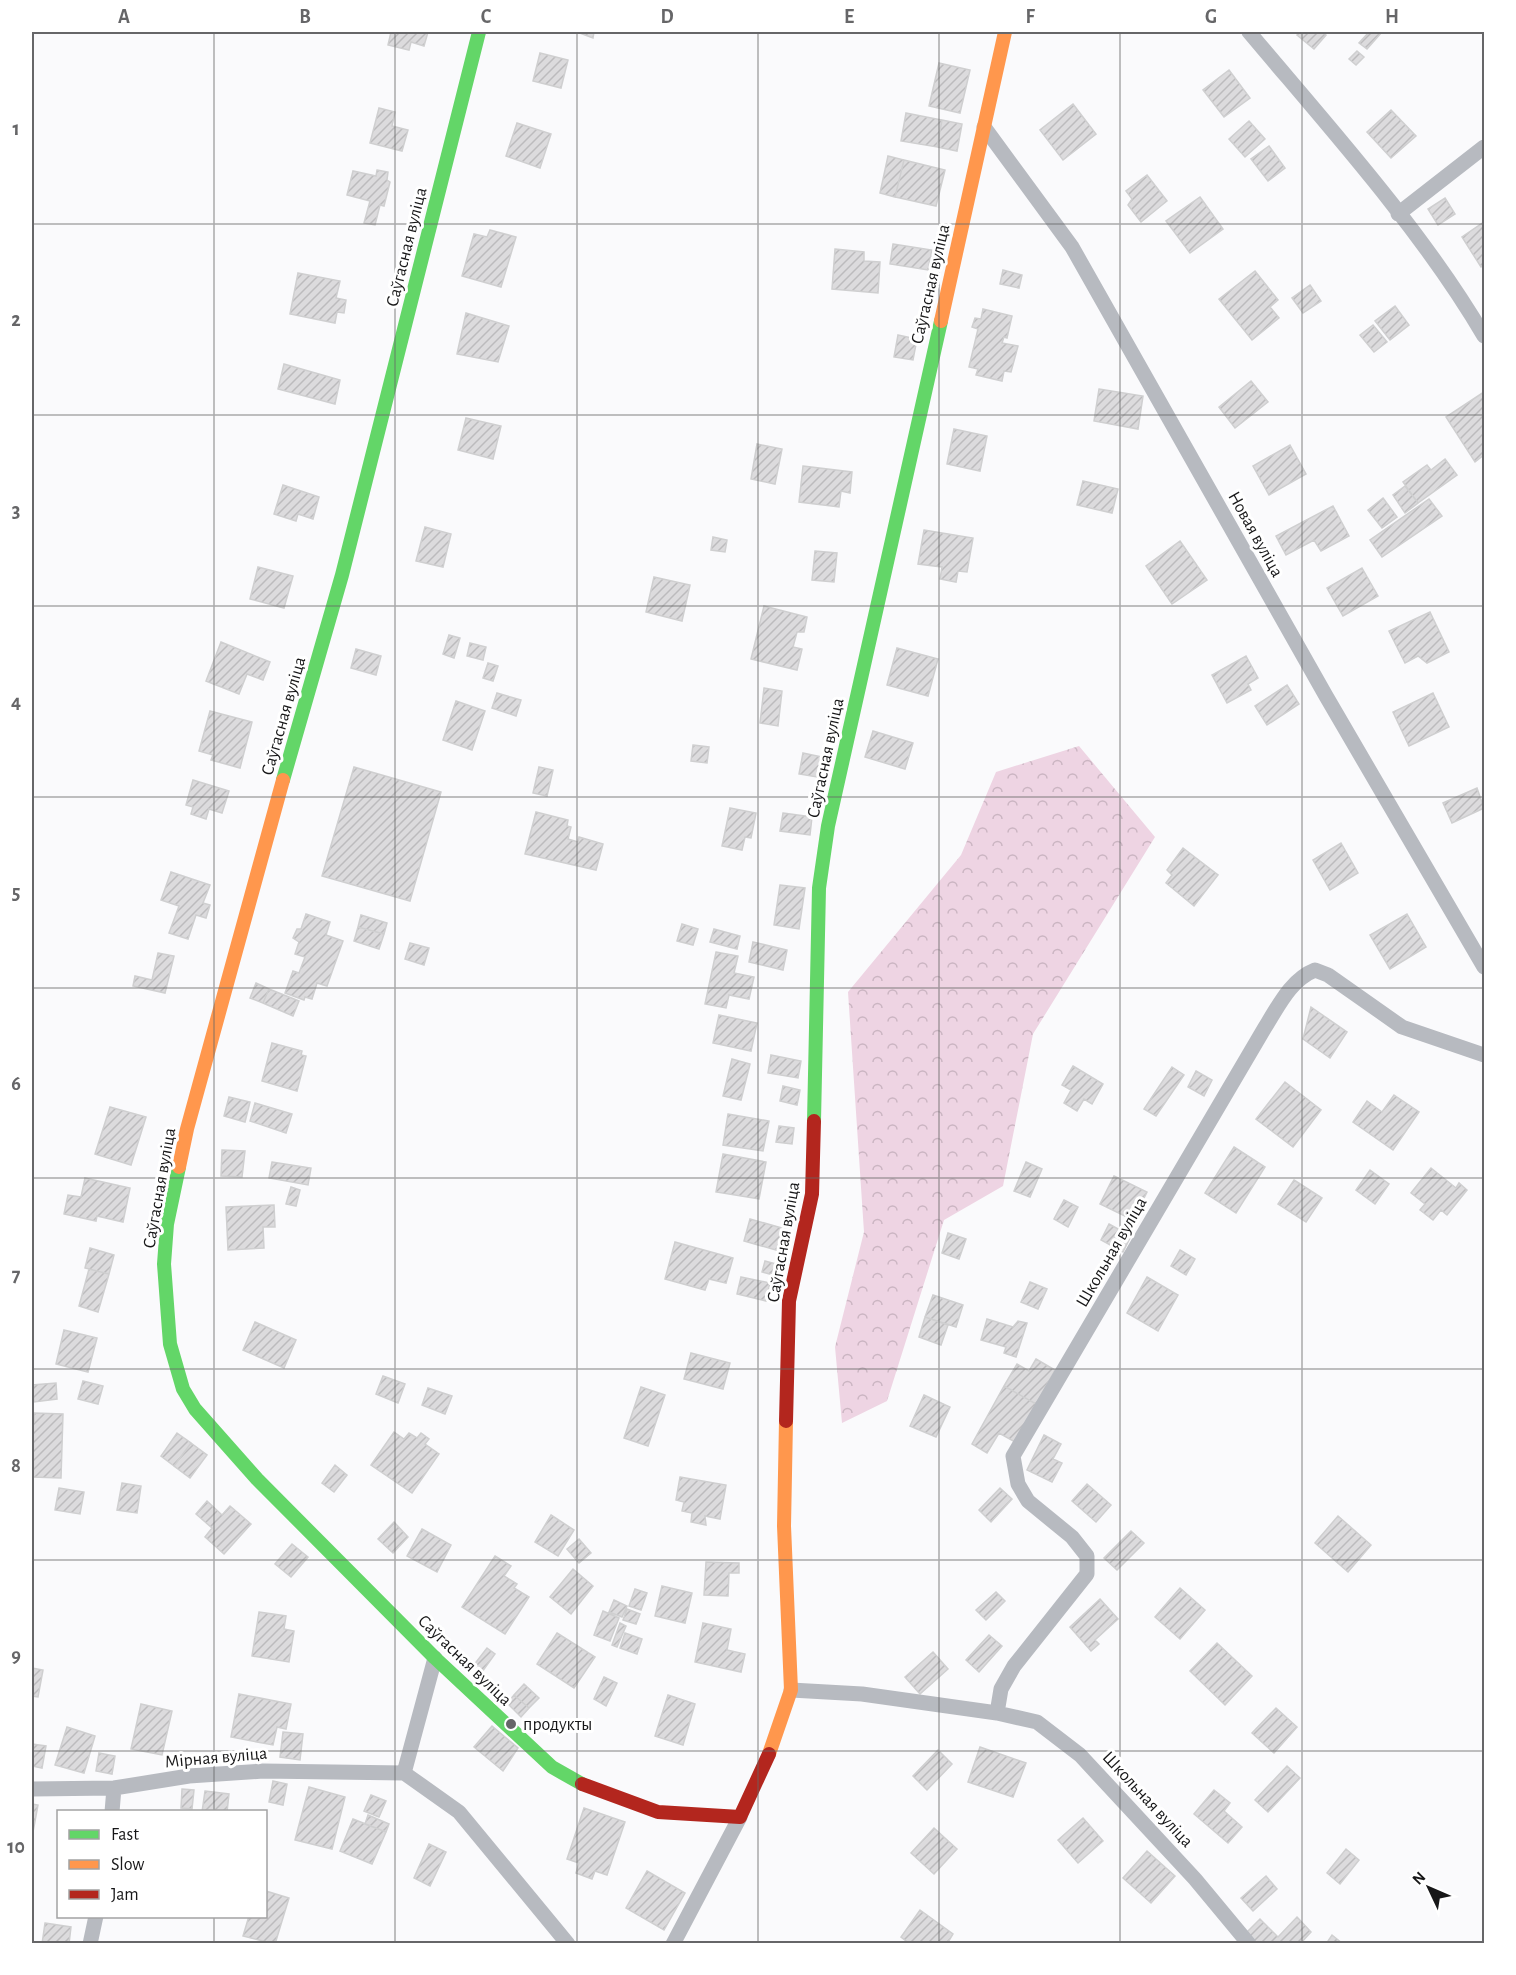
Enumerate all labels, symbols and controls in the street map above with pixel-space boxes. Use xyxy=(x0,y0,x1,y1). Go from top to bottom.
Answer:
text: A xyxy=(118,7,130,27)
text: B xyxy=(299,7,311,27)
text: C xyxy=(481,7,492,27)
text: D xyxy=(660,7,674,27)
text: E xyxy=(844,7,854,27)
text: F xyxy=(1025,7,1035,27)
text: G xyxy=(1205,7,1217,27)
text: H xyxy=(1385,7,1399,27)
text: 1 xyxy=(12,119,20,139)
street label: Саўгасная вуліца xyxy=(383,186,431,309)
street label: Саўгасная вуліца xyxy=(908,223,954,346)
text: 2 xyxy=(11,310,21,330)
street label: Новая вуліца xyxy=(1224,489,1286,580)
text: 3 xyxy=(12,501,20,521)
street label: Саўгасная вуліца xyxy=(258,655,309,778)
text: 4 xyxy=(11,692,21,712)
street label: Саўгасная вуліца xyxy=(804,696,848,820)
text: 5 xyxy=(12,883,20,903)
text: 6 xyxy=(11,1074,21,1094)
street label: Саўгасная вуліца xyxy=(140,1126,179,1250)
street label: Саўгасная вуліца xyxy=(764,1180,803,1304)
street label: Школьная вуліца xyxy=(1073,1194,1151,1311)
text: 7 xyxy=(12,1265,21,1285)
text: 8 xyxy=(11,1456,21,1476)
street label: Саўгасная вуліца xyxy=(414,1612,515,1710)
text: 9 xyxy=(11,1646,21,1666)
place label: продукты xyxy=(523,1716,592,1734)
marker: продукты xyxy=(504,1717,518,1731)
street label: Мірная вуліца xyxy=(164,1745,268,1771)
street label: Школьная вуліца xyxy=(1098,1748,1196,1851)
legend xyxy=(57,1810,267,1918)
text: Fast xyxy=(111,1826,139,1844)
text: 10 xyxy=(7,1837,25,1857)
text: Slow xyxy=(111,1856,144,1874)
north arrow xyxy=(1399,1858,1459,1918)
text: N xyxy=(1409,1869,1429,1888)
text: Jam xyxy=(111,1886,139,1904)

